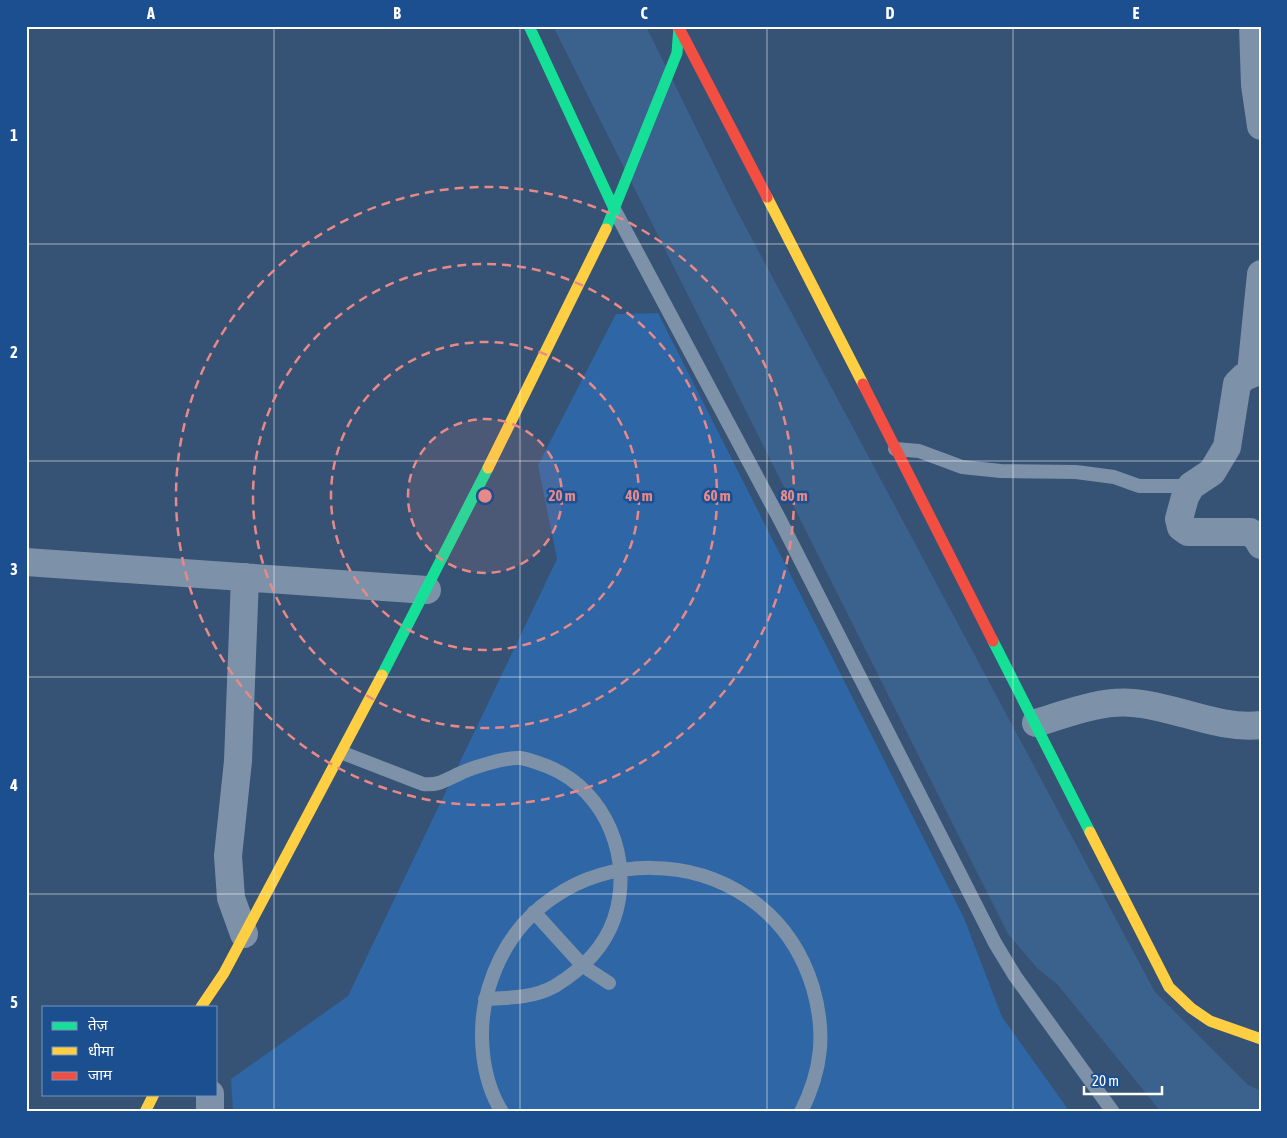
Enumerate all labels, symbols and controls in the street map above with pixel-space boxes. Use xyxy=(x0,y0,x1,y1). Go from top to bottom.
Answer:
text: A xyxy=(146,4,155,22)
text: B xyxy=(393,4,401,22)
text: C xyxy=(640,4,648,22)
text: D xyxy=(886,4,895,22)
text: E xyxy=(1133,4,1140,22)
text: 1 xyxy=(10,126,18,144)
text: 2 xyxy=(10,343,18,361)
centre of rings xyxy=(476,487,494,505)
text: 20 m xyxy=(549,487,576,504)
text: 40 m xyxy=(625,487,653,504)
text: 60 m xyxy=(704,487,731,504)
text: 80 m xyxy=(781,487,808,504)
text: 3 xyxy=(10,560,18,578)
text: 4 xyxy=(9,776,18,794)
text: 5 xyxy=(10,993,18,1011)
legend xyxy=(42,1006,218,1096)
text: तेज़ xyxy=(88,1016,109,1033)
text: धीमा xyxy=(88,1042,115,1059)
scale bar xyxy=(1084,1063,1162,1095)
text: जाम xyxy=(88,1066,113,1083)
text: 20 m xyxy=(1092,1072,1119,1089)

